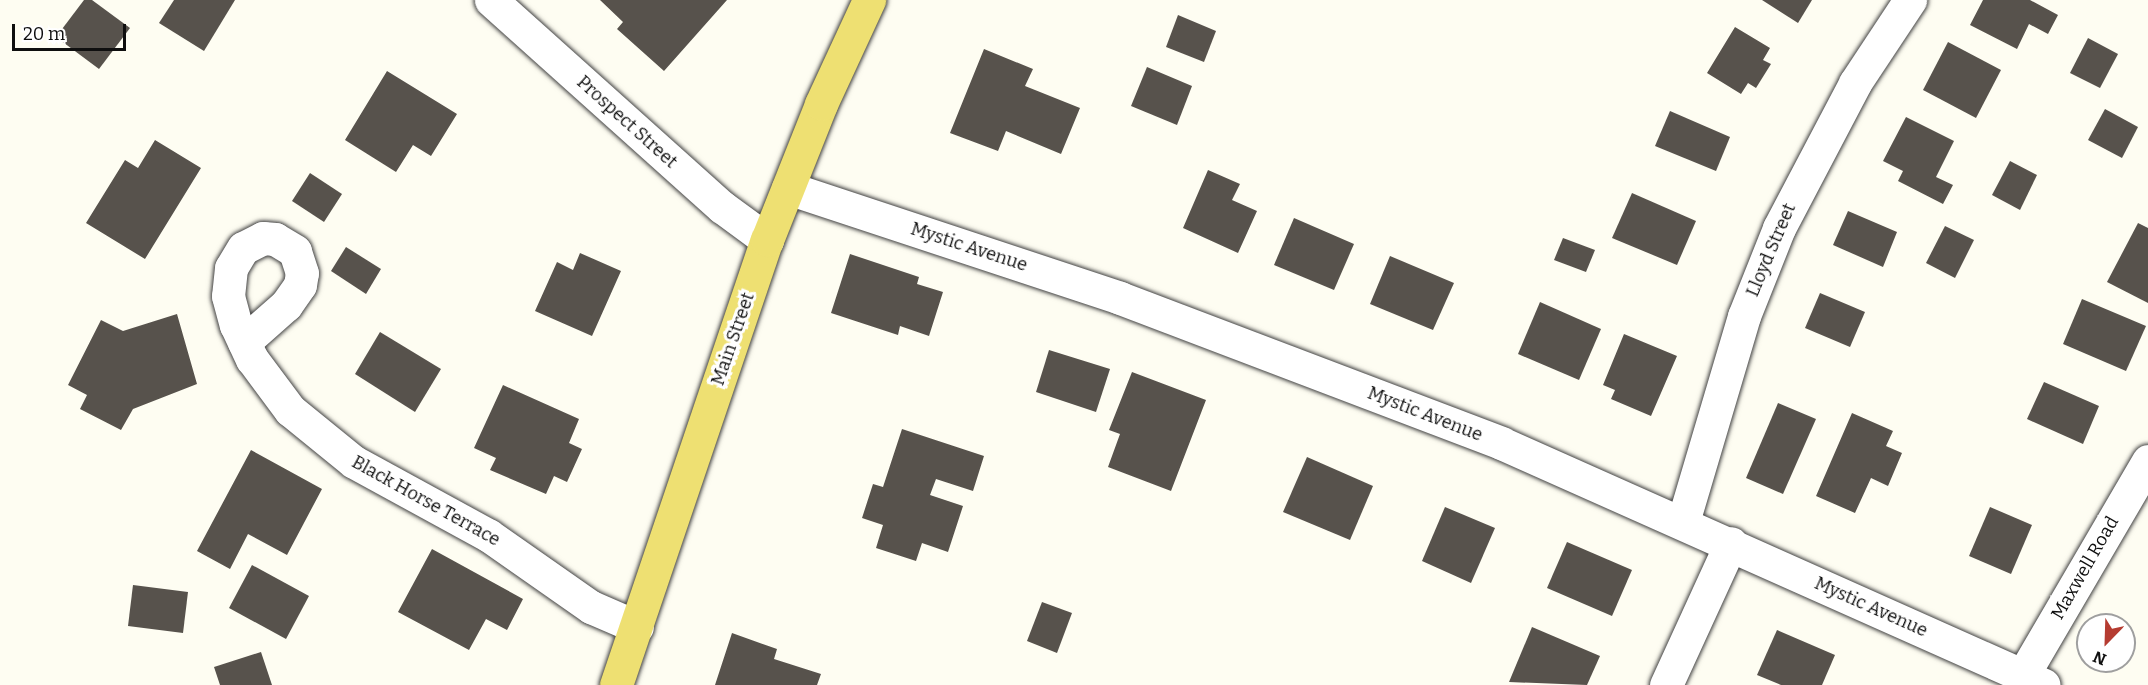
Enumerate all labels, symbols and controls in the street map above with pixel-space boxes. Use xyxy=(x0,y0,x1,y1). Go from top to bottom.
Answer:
scale bar xyxy=(15,12,129,50)
text: 20 m xyxy=(23,23,65,45)
street label: Prospect Street xyxy=(572,71,682,173)
street label: Lloyd Street xyxy=(1742,200,1800,300)
street label: Mystic Avenue xyxy=(908,218,1030,276)
street label: Main Street xyxy=(707,290,759,388)
street label: Mystic Avenue xyxy=(1365,382,1485,446)
street label: Black Horse Terrace xyxy=(348,451,504,551)
street label: Maxwell Road xyxy=(2047,513,2123,623)
street label: Mystic Avenue xyxy=(1811,572,1931,642)
north arrow xyxy=(2076,613,2136,673)
text: N xyxy=(2090,647,2109,669)

